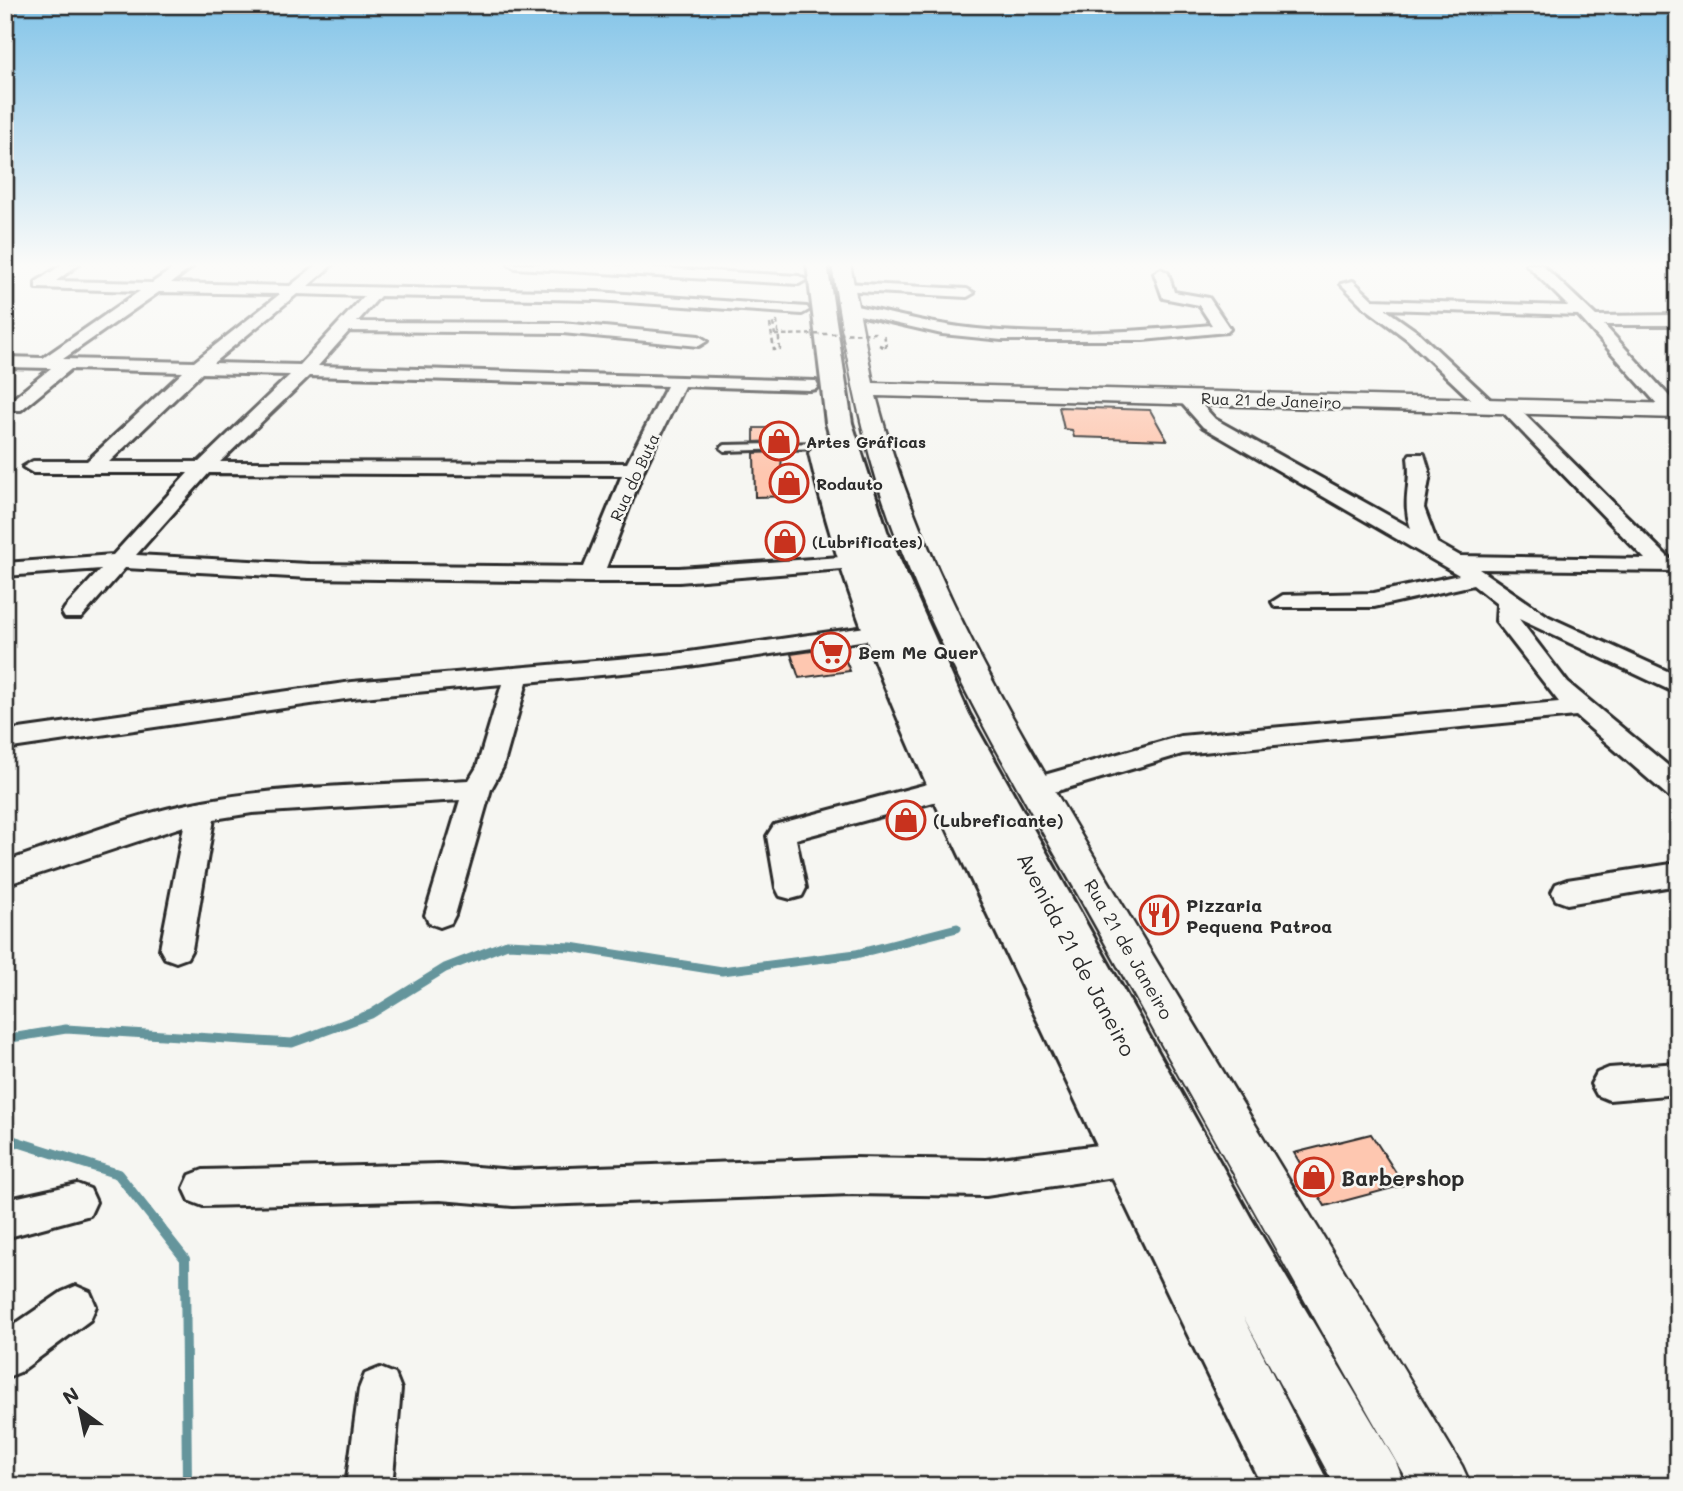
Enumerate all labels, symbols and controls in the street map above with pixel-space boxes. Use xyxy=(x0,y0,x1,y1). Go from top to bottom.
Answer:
street label: Rua 21 de Janeiro xyxy=(1200,387,1342,413)
shop icon: Artes Gráficas xyxy=(758,420,800,462)
street label: Rua do Buta xyxy=(605,430,664,524)
place label: Artes Gráficas xyxy=(806,431,926,452)
shop icon: Rodauto xyxy=(768,462,810,504)
place label: Rodauto xyxy=(816,473,883,494)
shop icon: (Lubrificates) xyxy=(764,520,806,562)
place label: (Lubrificates) xyxy=(812,531,923,552)
supermarket icon: Bem Me Quer xyxy=(810,631,852,673)
place label: Bem Me Quer xyxy=(858,640,978,664)
shop icon: (Lubreficante) xyxy=(885,799,927,841)
place label: (Lubreficante) xyxy=(933,808,1064,832)
street label: Avenida 21 de Janeiro xyxy=(1012,847,1142,1061)
street label: Rua 21 de Janeiro xyxy=(1079,875,1179,1024)
place label: Pizzaria Pequena Patroa xyxy=(1186,893,1332,938)
restaurant icon: Pizzaria Pequena Patroa xyxy=(1138,894,1180,936)
shop icon: Barbershop xyxy=(1293,1156,1335,1198)
place label: Barbershop xyxy=(1341,1164,1465,1191)
north arrow xyxy=(46,1376,116,1446)
text: N xyxy=(58,1381,83,1410)

